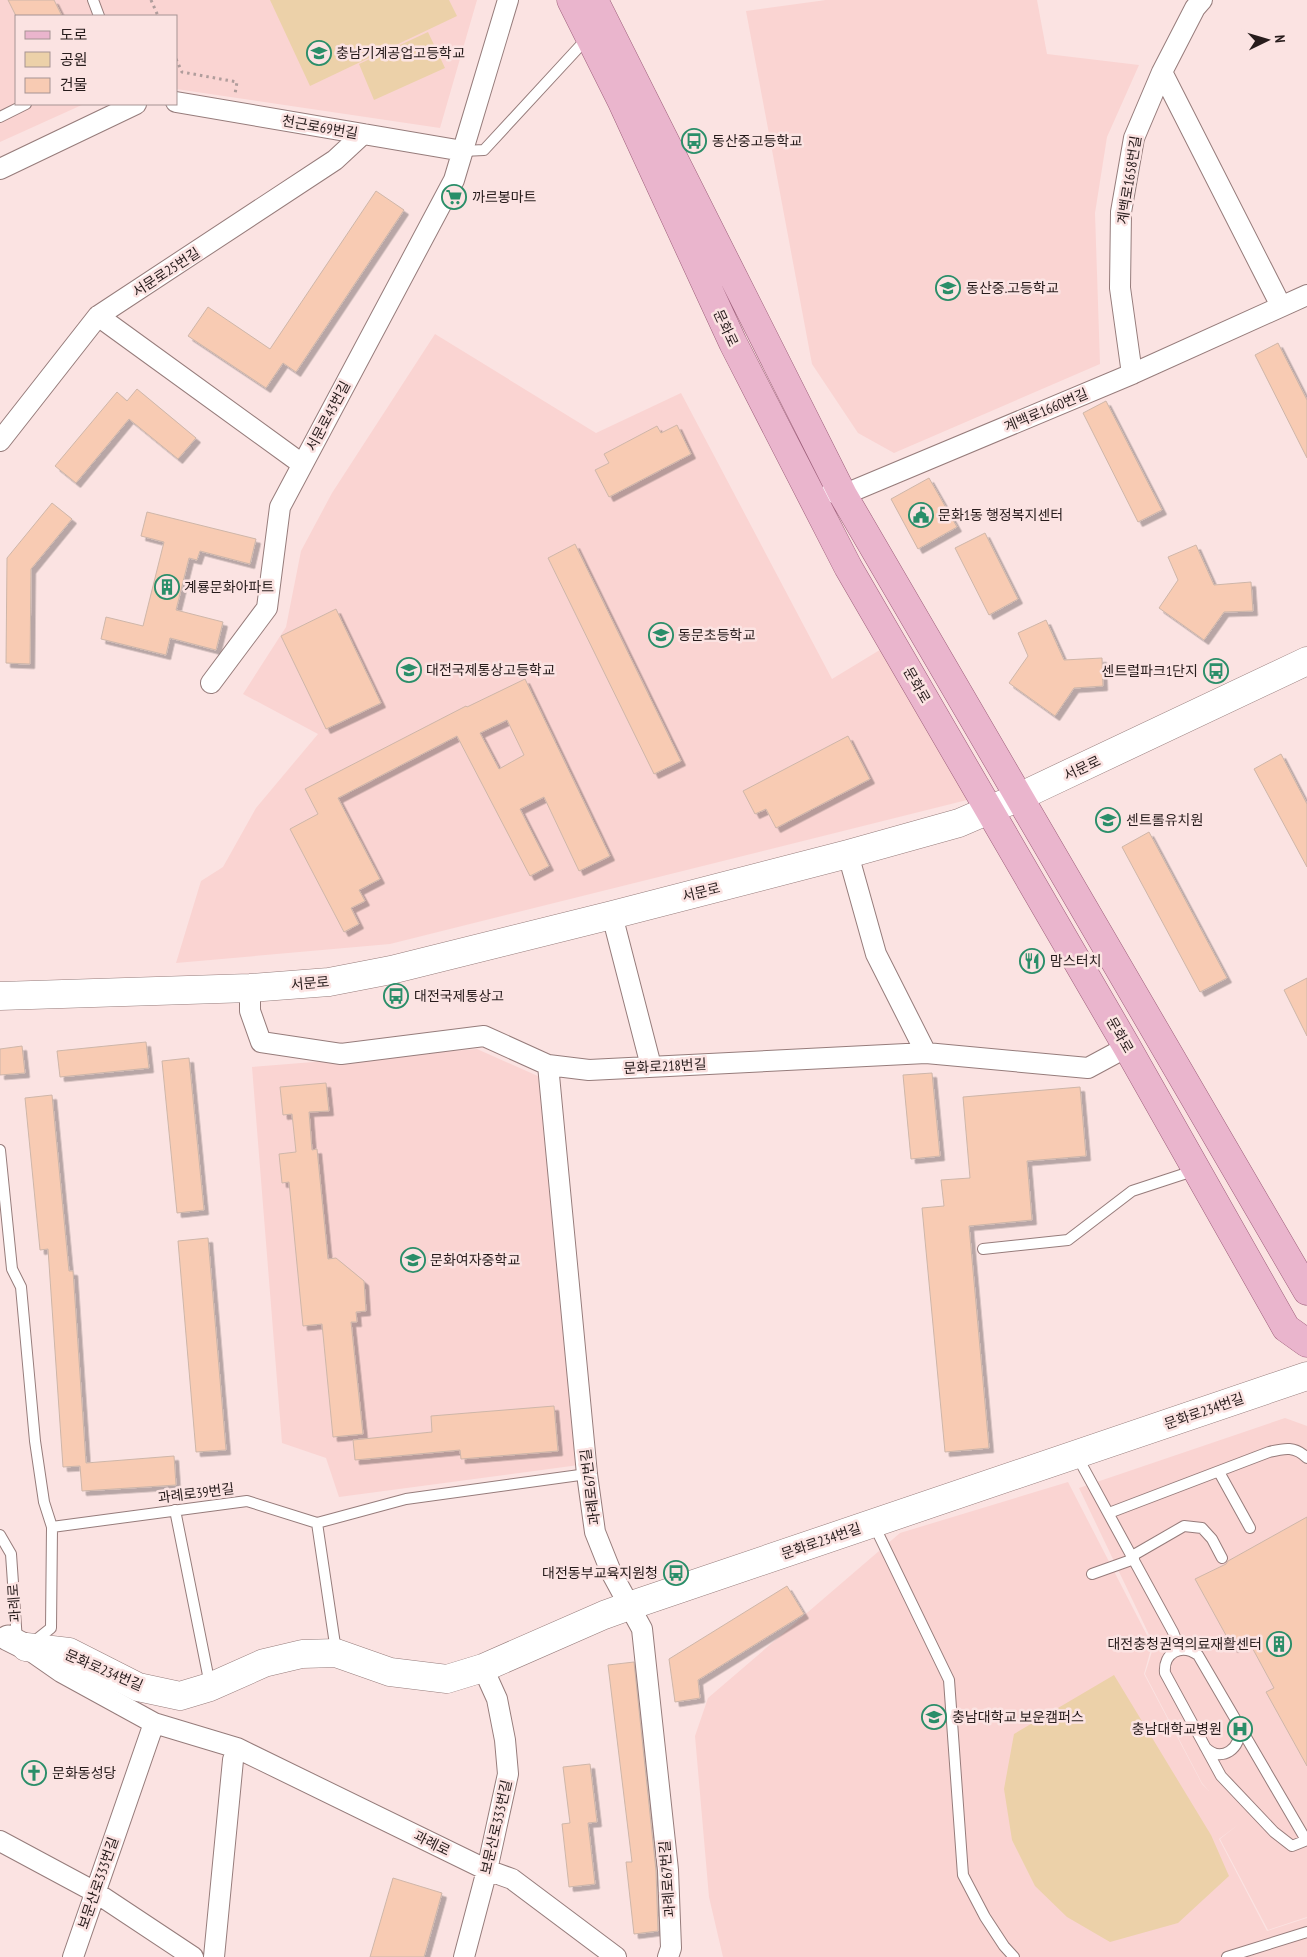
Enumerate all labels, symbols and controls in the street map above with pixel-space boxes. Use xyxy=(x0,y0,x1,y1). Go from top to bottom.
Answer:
legend xyxy=(15,15,178,105)
north arrow xyxy=(1242,15,1292,65)
text: 도로 xyxy=(60,25,88,44)
text: N xyxy=(1271,34,1289,43)
school or university icon: 충남기계공업고등학교 xyxy=(306,40,332,66)
place label: 충남기계공업고등학교 xyxy=(336,44,465,62)
text: 공원 xyxy=(60,50,88,69)
text: 건물 xyxy=(60,75,88,94)
street label: 천근로69번길 xyxy=(281,111,359,143)
bus stop icon: 동산중고등학교 xyxy=(681,128,707,154)
place label: 동산중고등학교 xyxy=(712,132,802,150)
street label: 계백로1658번길 xyxy=(1113,134,1145,226)
supermarket icon: 까르봉마트 xyxy=(441,184,467,210)
place label: 까르봉마트 xyxy=(472,188,537,206)
street label: 서문로25번길 xyxy=(129,243,203,301)
school or university icon: 동산중.고등학교 xyxy=(935,275,961,301)
place label: 동산중.고등학교 xyxy=(966,279,1059,297)
street label: 문화로 xyxy=(710,307,742,349)
street label: 서문로43번길 xyxy=(302,378,354,454)
street label: 계백로1660번길 xyxy=(1001,384,1091,436)
public building icon: 문화1동 행정복지센터 xyxy=(908,502,934,528)
place label: 문화1동 행정복지센터 xyxy=(938,506,1063,524)
building icon: 계룡문화아파트 xyxy=(154,574,180,600)
place label: 계룡문화아파트 xyxy=(184,578,274,596)
school or university icon: 동문초등학교 xyxy=(648,622,674,648)
place label: 동문초등학교 xyxy=(678,626,755,644)
school or university icon: 대전국제통상고등학교 xyxy=(396,657,422,683)
bus stop icon: 센트럴파크1단지 xyxy=(1203,658,1229,684)
place label: 대전국제통상고등학교 xyxy=(426,661,555,679)
place label: 센트럴파크1단지 xyxy=(1102,662,1198,680)
street label: 문화로 xyxy=(900,664,935,706)
street label: 서문로 xyxy=(1061,752,1103,784)
school or university icon: 센트롤유치원 xyxy=(1095,807,1121,833)
place label: 센트롤유치원 xyxy=(1126,811,1203,829)
street label: 서문로 xyxy=(680,879,722,905)
restaurant icon: 맘스터치 xyxy=(1019,948,1045,974)
place label: 맘스터치 xyxy=(1050,952,1102,970)
street label: 서문로 xyxy=(290,972,330,994)
bus stop icon: 대전국제통상고 xyxy=(383,983,409,1009)
place label: 대전국제통상고 xyxy=(414,987,504,1005)
street label: 문화로 xyxy=(1103,1014,1138,1056)
street label: 문화로218번길 xyxy=(623,1055,707,1077)
school or university icon: 문화여자중학교 xyxy=(400,1247,426,1273)
place label: 문화여자중학교 xyxy=(430,1251,520,1269)
street label: 문화로234번길 xyxy=(1162,1389,1246,1433)
street label: 과례로67번길 xyxy=(576,1448,604,1526)
street label: 과례로39번길 xyxy=(157,1479,235,1507)
street label: 문화로234번길 xyxy=(779,1519,863,1563)
bus stop icon: 대전동부교육지원청 xyxy=(663,1560,689,1586)
place label: 대전동부교육지원청 xyxy=(542,1564,658,1582)
street label: 과례로 xyxy=(4,1583,24,1623)
building icon: 대전충청권역의료재활센터 xyxy=(1266,1631,1292,1657)
place label: 대전충청권역의료재활센터 xyxy=(1107,1635,1262,1653)
street label: 문화로234번길 xyxy=(62,1645,146,1695)
school or university icon: 충남대학교 보운캠퍼스 xyxy=(921,1704,947,1730)
place label: 충남대학교 보운캠퍼스 xyxy=(952,1708,1084,1726)
hospital icon: 충남대학교병원 xyxy=(1227,1716,1253,1742)
place label: 충남대학교병원 xyxy=(1132,1720,1222,1738)
church icon: 문화동성당 xyxy=(21,1760,47,1786)
place label: 문화동성당 xyxy=(52,1764,117,1782)
street label: 보문산로333번길 xyxy=(476,1778,516,1876)
street label: 과례로 xyxy=(411,1826,453,1860)
street label: 보문산로333번길 xyxy=(74,1835,122,1931)
street label: 과례로67번길 xyxy=(655,1840,679,1918)

